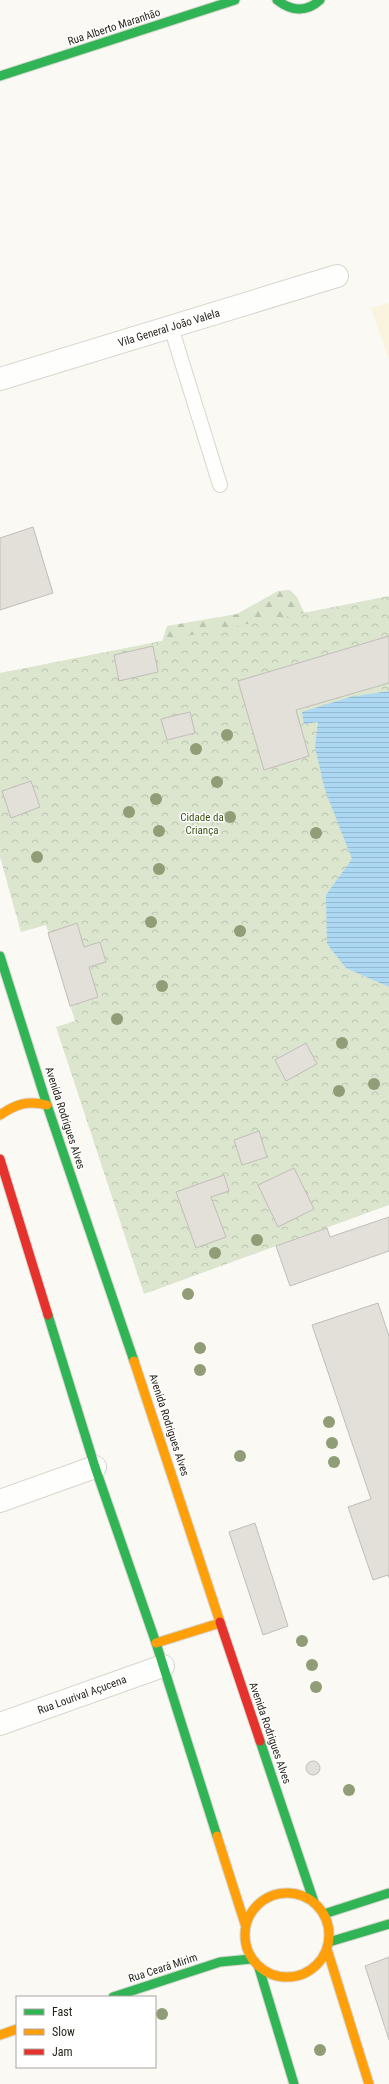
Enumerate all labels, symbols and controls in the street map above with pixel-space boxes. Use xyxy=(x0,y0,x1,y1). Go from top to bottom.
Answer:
street label: Rua Alberto Maranhão xyxy=(66,6,162,48)
street label: Vila General João Valela xyxy=(117,306,221,350)
park label: Cidade da Criança xyxy=(180,811,224,837)
street label: Avenida Rodrigues Alves xyxy=(42,1065,88,1171)
street label: Avenida Rodrigues Alves xyxy=(146,1372,192,1478)
street label: Rua Lourival Açucena xyxy=(36,1673,128,1717)
street label: Avenida Rodrigues Alves xyxy=(246,1680,294,1786)
street label: Rua Ceará Mirim xyxy=(127,1951,199,1985)
legend xyxy=(16,1996,156,2068)
text: Fast xyxy=(52,2005,73,2019)
text: Slow xyxy=(52,2025,75,2039)
text: Jam xyxy=(52,2045,73,2059)

